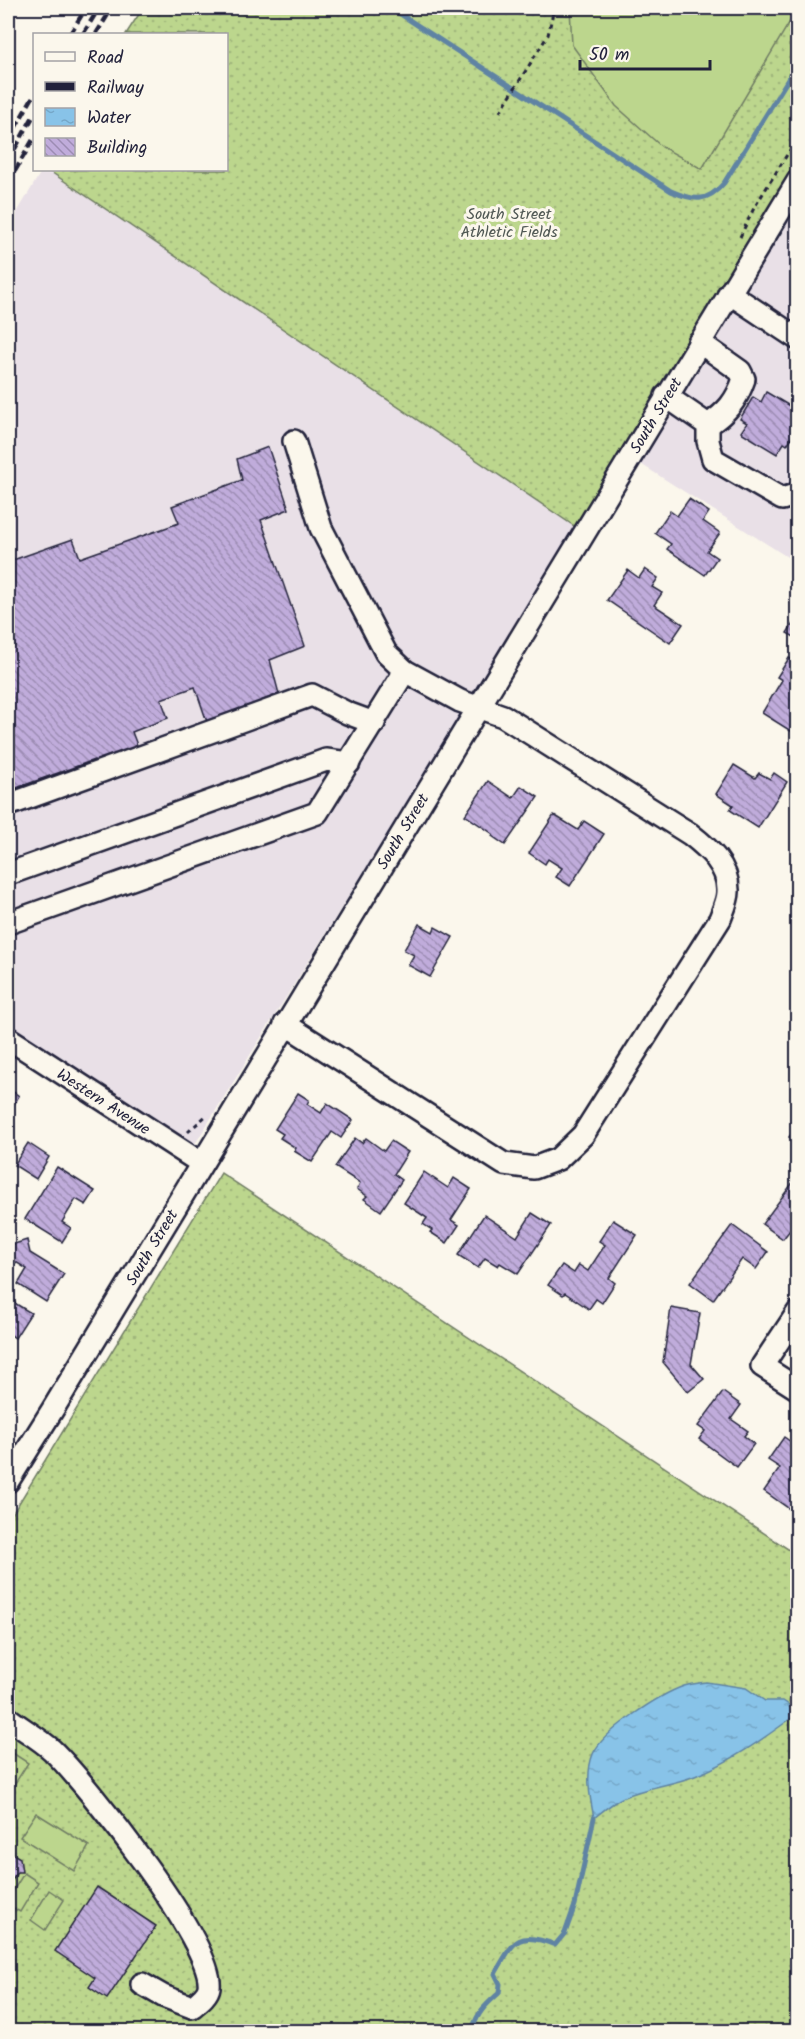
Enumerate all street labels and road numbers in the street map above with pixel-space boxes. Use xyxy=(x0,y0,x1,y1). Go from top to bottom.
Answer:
street label: South Street xyxy=(624,372,689,459)
street label: South Street xyxy=(371,788,436,875)
street label: Western Avenue xyxy=(51,1063,155,1142)
street label: South Street xyxy=(120,1204,185,1291)

